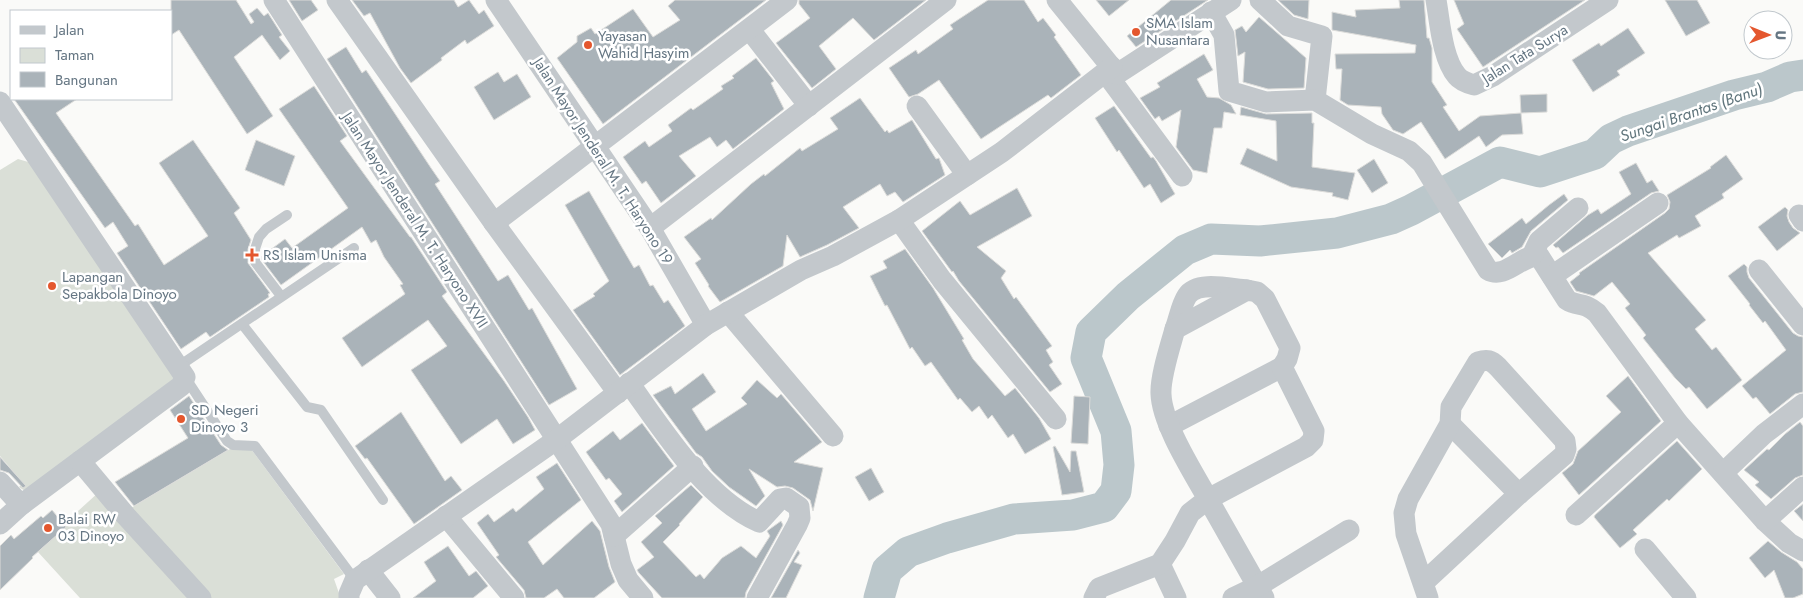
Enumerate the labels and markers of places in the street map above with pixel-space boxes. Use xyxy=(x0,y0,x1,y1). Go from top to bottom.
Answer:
place label: SMA Islam Nusantara xyxy=(1146,12,1213,51)
place label: Yayasan Wahid Hasyim xyxy=(598,25,690,64)
marker: SMA Islam Nusantara xyxy=(1130,26,1142,38)
marker: Yayasan Wahid Hasyim xyxy=(582,39,594,51)
place label: RS Islam Unisma xyxy=(263,244,367,266)
marker: RS Islam Unisma xyxy=(245,248,259,262)
place label: Lapangan Sepakbola Dinoyo xyxy=(62,266,177,305)
marker: Lapangan Sepakbola Dinoyo xyxy=(46,280,58,292)
place label: SD Negeri Dinoyo 3 xyxy=(191,399,259,438)
marker: SD Negeri Dinoyo 3 xyxy=(175,413,187,425)
place label: Balai RW 03 Dinoyo xyxy=(58,508,124,547)
marker: Balai RW 03 Dinoyo xyxy=(42,522,54,534)

